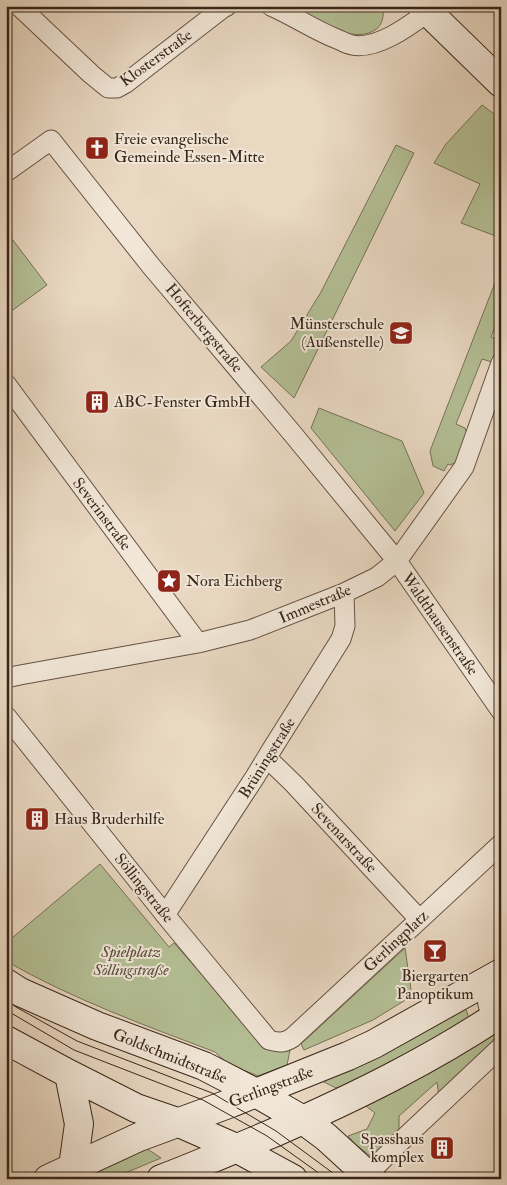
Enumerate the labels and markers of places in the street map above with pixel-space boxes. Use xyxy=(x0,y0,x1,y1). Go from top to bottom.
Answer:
place label: Freie evangelische Gemeinde Essen-Mitte xyxy=(114,129,265,167)
church icon: Freie evangelische Gemeinde Essen-Mitte xyxy=(84,135,110,161)
place label: Münsterschule (Außenstelle) xyxy=(290,314,384,352)
school or university icon: Münsterschule (Außenstelle) xyxy=(388,320,414,346)
building icon: ABC-Fenster GmbH xyxy=(84,389,110,415)
place label: ABC-Fenster GmbH xyxy=(113,392,251,412)
place icon: Nora Eichberg xyxy=(156,568,182,594)
place label: Nora Eichberg xyxy=(186,571,283,591)
building icon: Haus Bruderhilfe xyxy=(24,806,50,832)
place label: Haus Bruderhilfe xyxy=(54,809,165,829)
bar icon: Biergarten Panoptikum xyxy=(422,938,448,964)
place label: Biergarten Panoptikum xyxy=(396,966,474,1005)
place label: Spasshaus komplex xyxy=(361,1129,424,1168)
building icon: Spasshaus komplex xyxy=(429,1135,455,1161)

